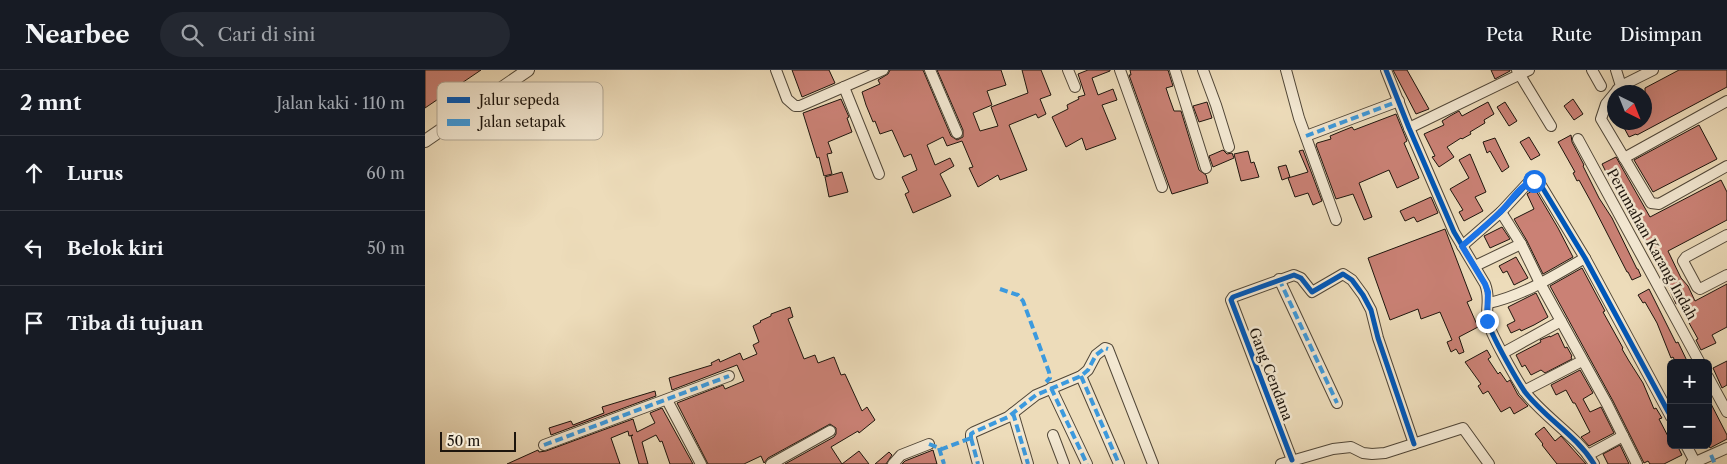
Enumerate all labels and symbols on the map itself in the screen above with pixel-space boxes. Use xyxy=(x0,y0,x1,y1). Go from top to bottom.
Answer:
legend xyxy=(437,82,603,140)
north arrow xyxy=(1607,85,1652,130)
text: Jalur sepeda xyxy=(477,91,560,109)
text: Jalan setapak xyxy=(477,113,566,131)
street label: Perumahan Karang Indah xyxy=(1603,165,1701,323)
route start xyxy=(1523,170,1546,193)
route end xyxy=(1476,310,1499,333)
street label: Gang Cendana xyxy=(1245,325,1297,424)
scale bar xyxy=(440,429,516,452)

